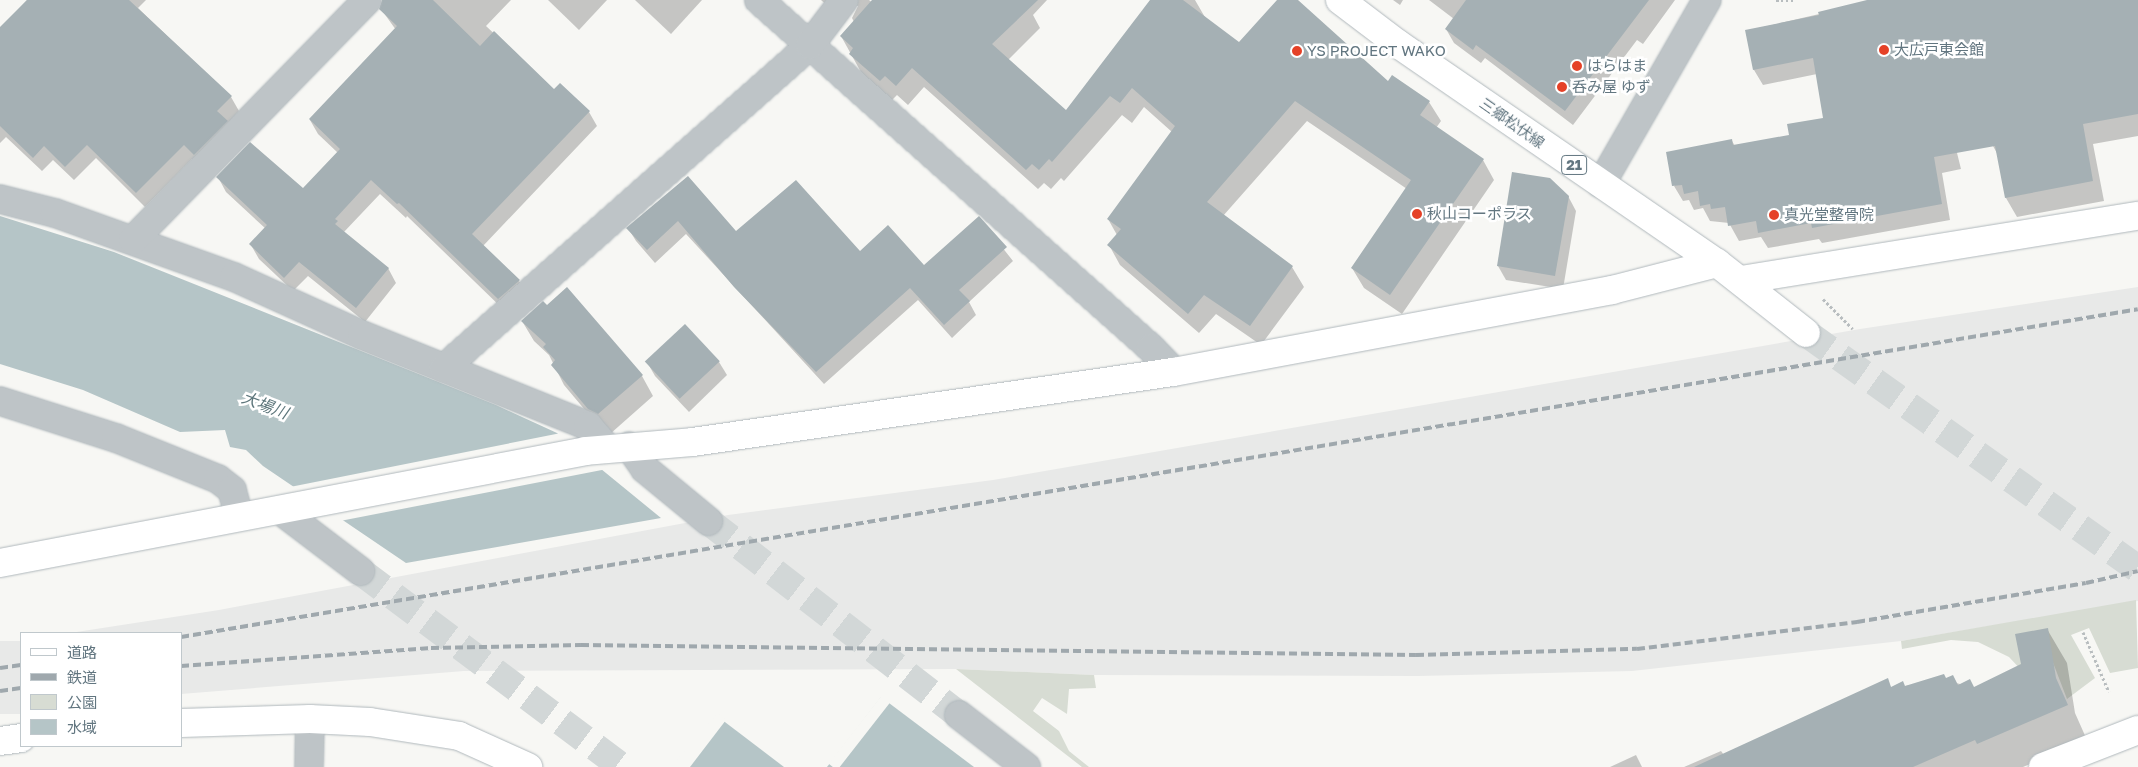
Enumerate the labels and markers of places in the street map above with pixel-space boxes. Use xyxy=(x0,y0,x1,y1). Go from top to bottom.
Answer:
place label: 大広戸東会館 xyxy=(1894,41,1984,59)
place label: YS PROJECT WAKO xyxy=(1307,42,1446,60)
marker: 大広戸東会館 xyxy=(1878,44,1890,56)
marker: YS PROJECT WAKO xyxy=(1291,45,1303,57)
place label: はらはま xyxy=(1587,57,1647,75)
marker: はらはま xyxy=(1571,60,1583,72)
place label: 呑み屋 ゆず xyxy=(1572,78,1651,96)
marker: 呑み屋 ゆず xyxy=(1556,81,1568,93)
place label: 秋山コーポラス xyxy=(1427,205,1532,223)
place label: 真光堂整骨院 xyxy=(1784,206,1874,224)
marker: 秋山コーポラス xyxy=(1411,208,1423,220)
marker: 真光堂整骨院 xyxy=(1768,209,1780,221)

